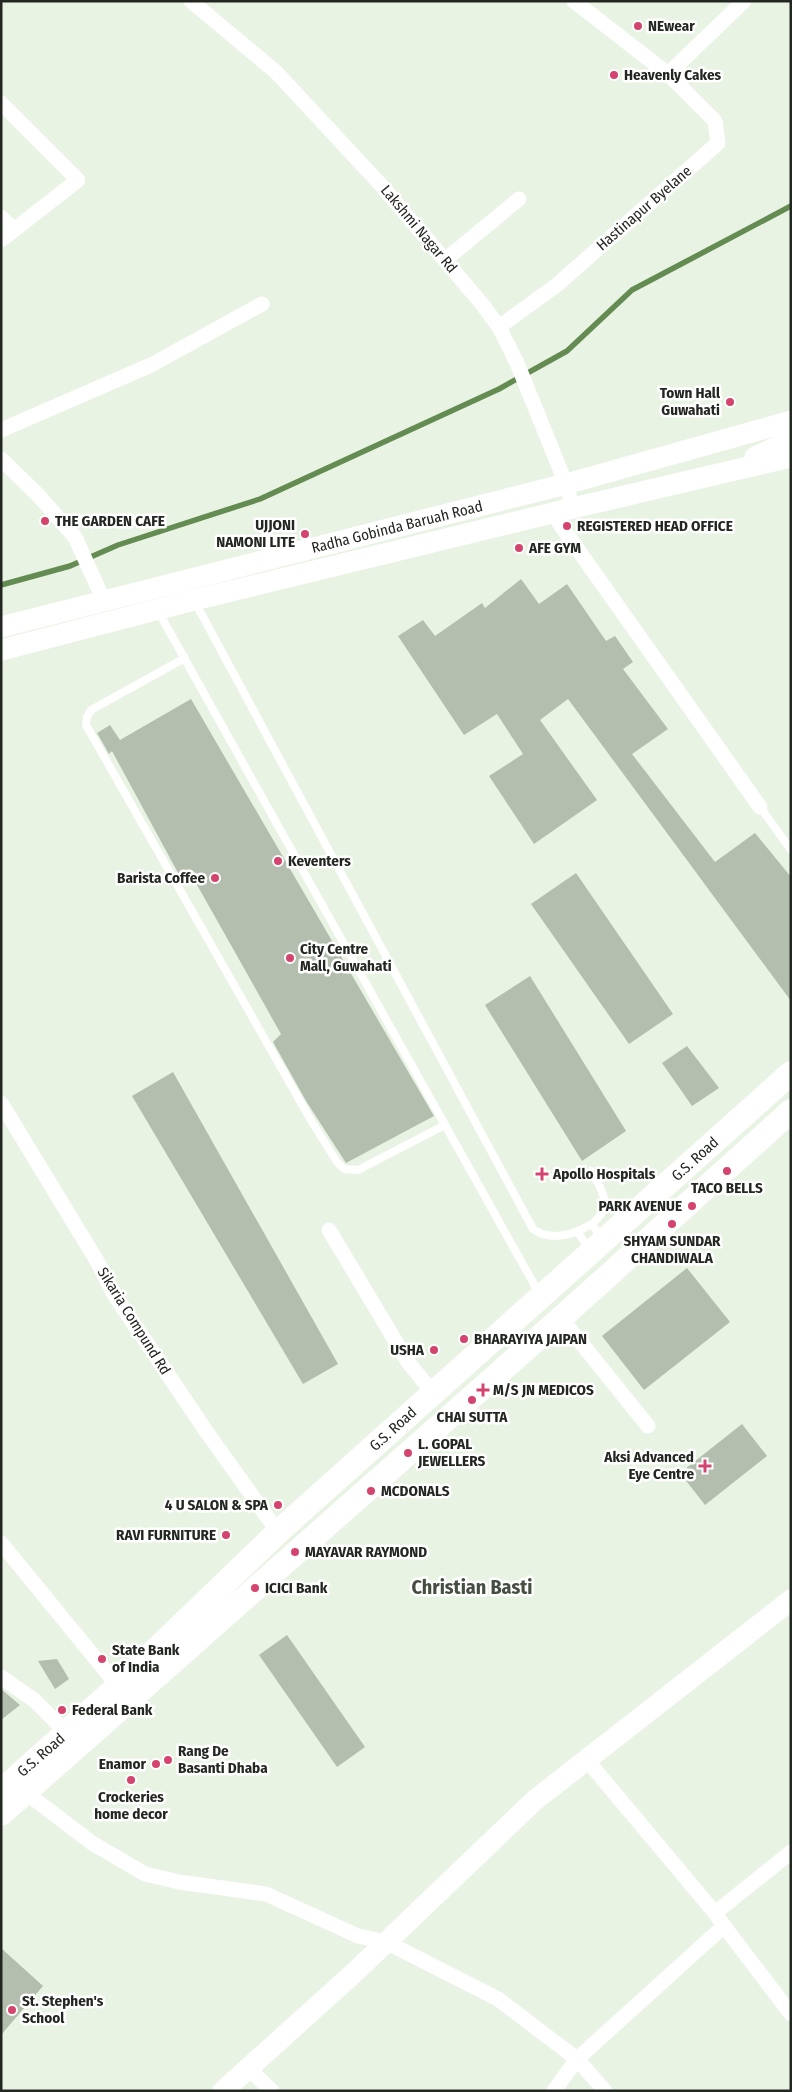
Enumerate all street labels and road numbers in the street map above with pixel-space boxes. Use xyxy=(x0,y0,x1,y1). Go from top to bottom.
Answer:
street label: Hastinapur Byelane xyxy=(593,162,695,254)
street label: Lakshmi Nagar Rd xyxy=(377,181,461,277)
street label: Radha Gobinda Baruah Road xyxy=(310,497,484,557)
street label: G.S. Road xyxy=(668,1133,722,1185)
street label: Sikaria Compund Rd xyxy=(94,1264,174,1378)
street label: G.S. Road xyxy=(366,1403,420,1455)
street label: G.S. Road xyxy=(14,1730,68,1780)

